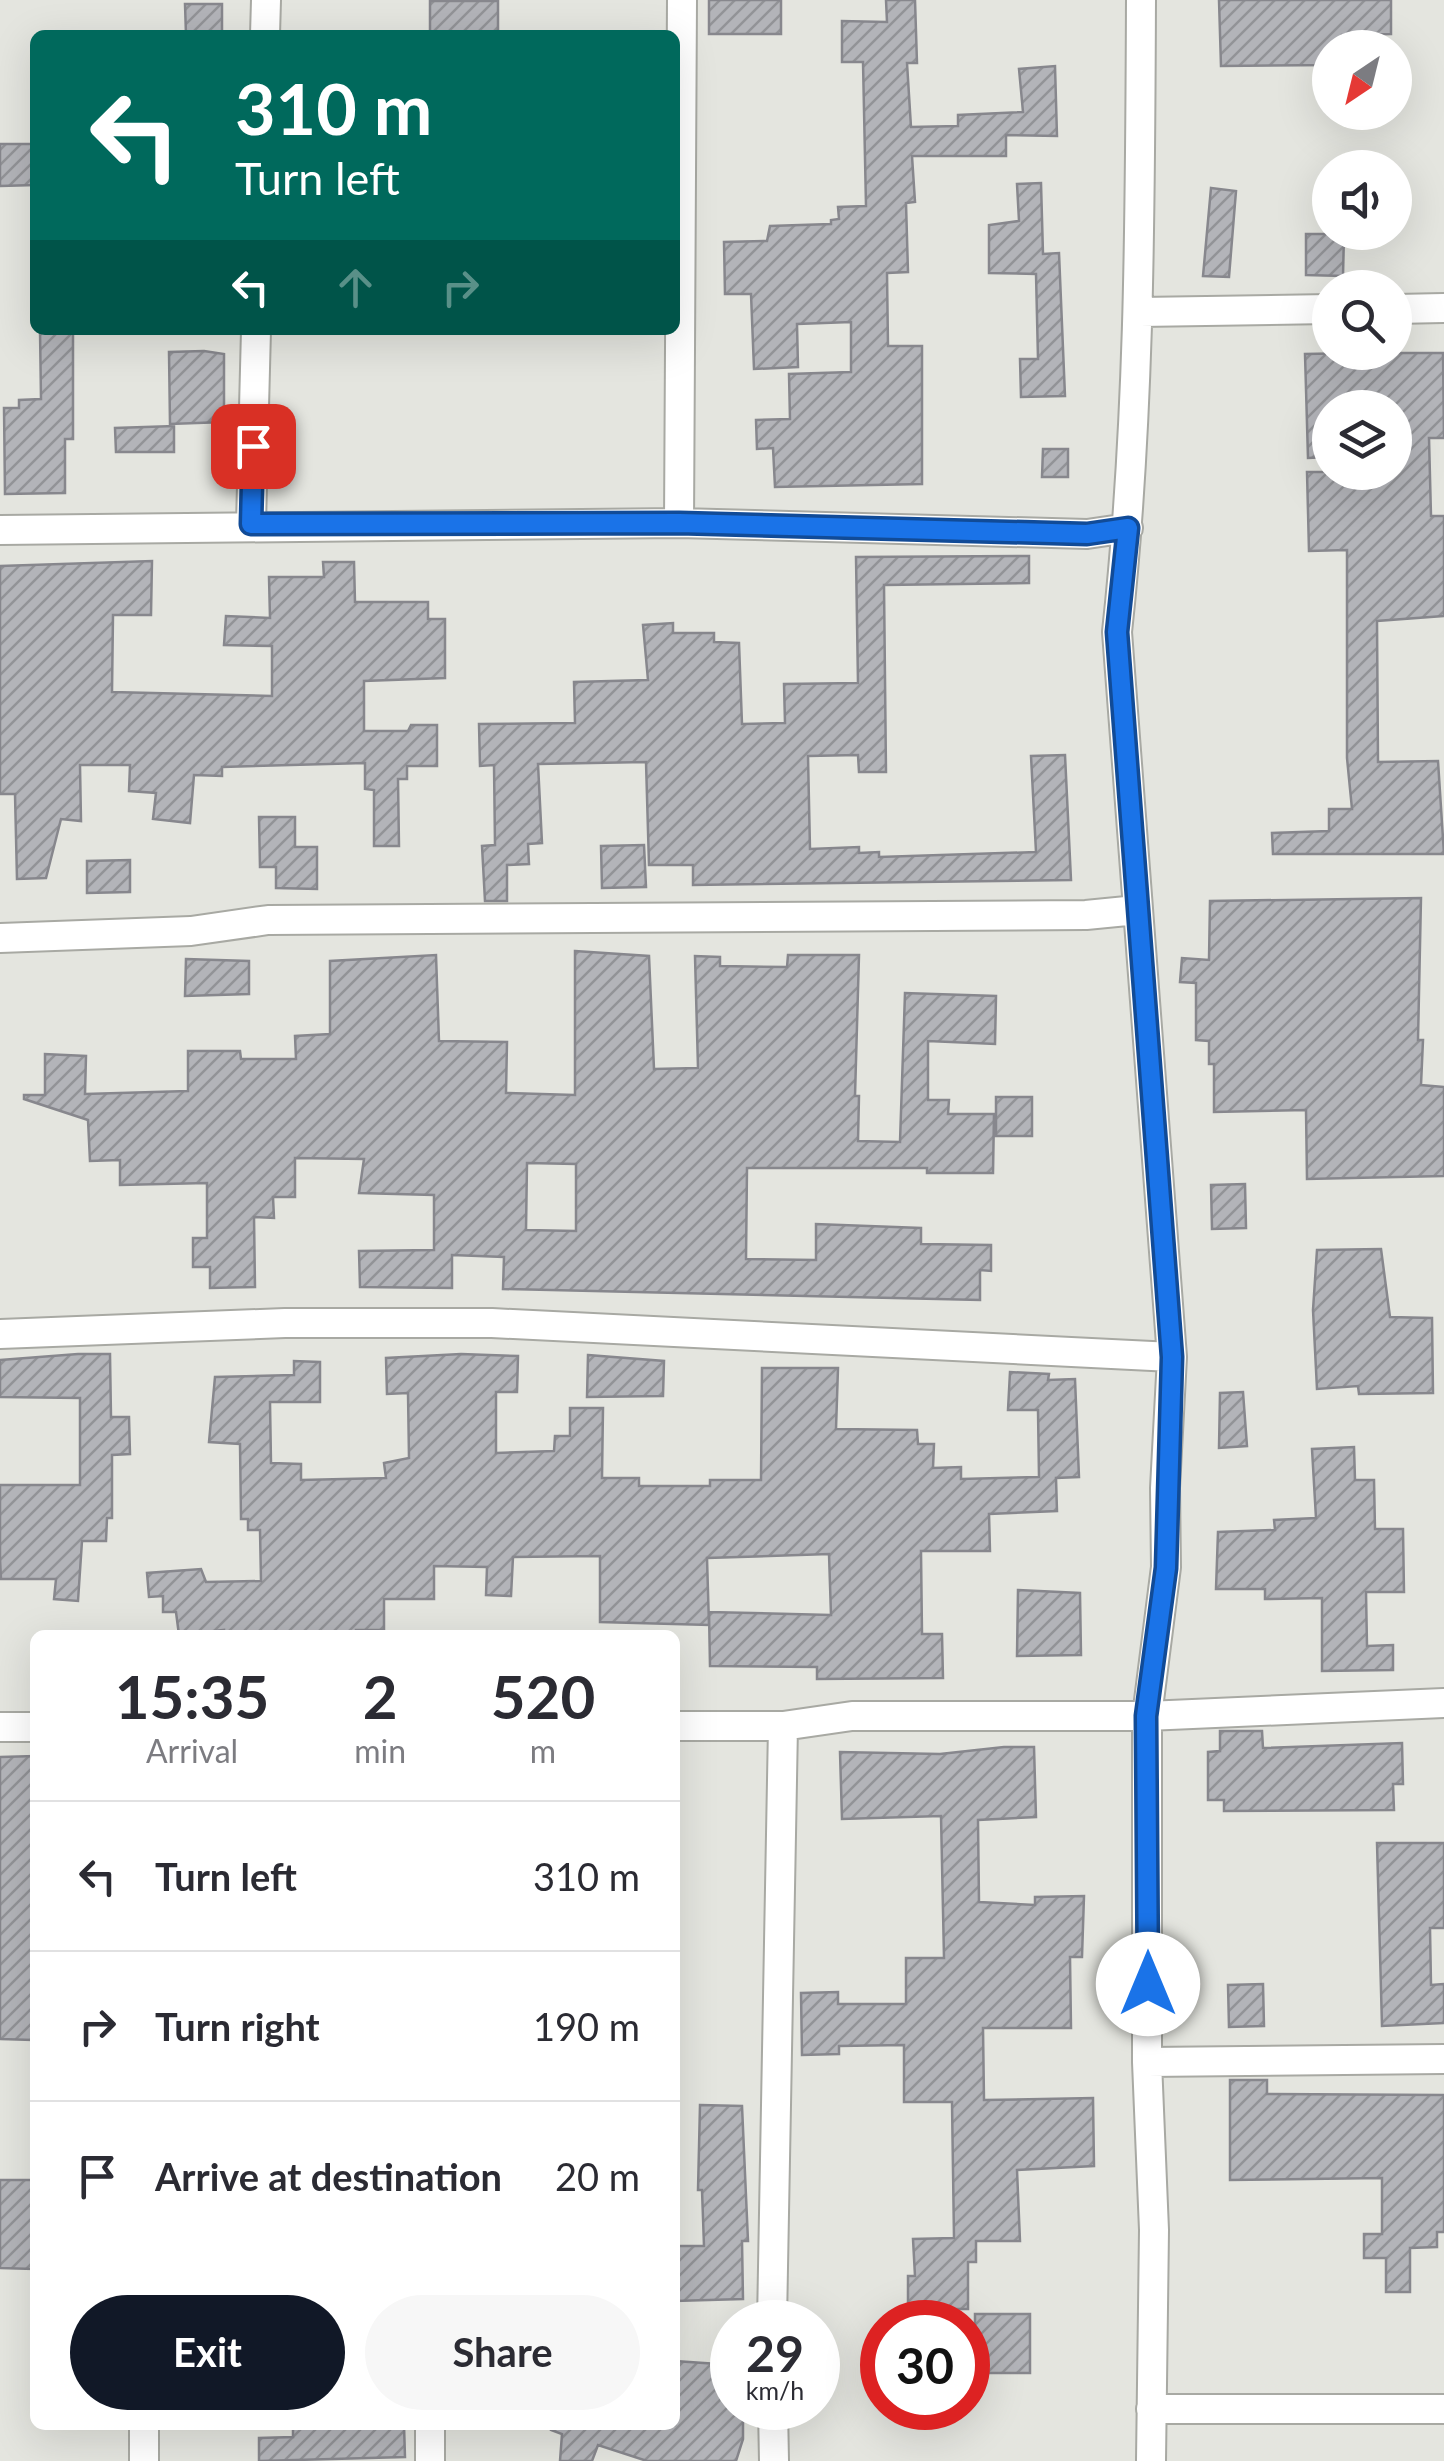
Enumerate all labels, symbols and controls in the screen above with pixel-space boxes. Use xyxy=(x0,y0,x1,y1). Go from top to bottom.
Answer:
north arrow xyxy=(1312,30,1412,130)
map controls xyxy=(1312,30,1412,490)
text: 310 m xyxy=(235,66,432,150)
icon: left xyxy=(70,70,200,200)
button: sound xyxy=(1312,150,1412,250)
text: Turn left xyxy=(235,151,400,205)
icon: left xyxy=(223,260,278,315)
icon: ahead xyxy=(328,260,383,315)
icon: right xyxy=(433,260,488,315)
button: search xyxy=(1312,270,1412,370)
button: layers xyxy=(1312,390,1412,490)
pin xyxy=(211,404,296,489)
icon: arrive xyxy=(226,419,281,474)
text: 15:35 xyxy=(115,1660,269,1732)
text: 2 xyxy=(363,1660,398,1732)
text: 520 xyxy=(491,1660,595,1732)
text: Arrival xyxy=(146,1731,238,1770)
text: min xyxy=(354,1731,406,1770)
text: m xyxy=(530,1731,556,1770)
icon: left xyxy=(70,1849,125,1904)
text: Turn left xyxy=(155,1853,297,1899)
text: 310 m xyxy=(533,1853,640,1899)
position arrow xyxy=(1096,1932,1200,2036)
icon: right xyxy=(70,1999,125,2054)
text: Turn right xyxy=(155,2003,320,2049)
text: 190 m xyxy=(533,2003,640,2049)
icon: arrive xyxy=(70,2149,125,2204)
text: Arrive at destination xyxy=(155,2153,502,2199)
text: 20 m xyxy=(555,2153,640,2199)
button: Exit xyxy=(70,2295,345,2410)
button: Share xyxy=(365,2295,640,2410)
speed limit sign: 30 xyxy=(860,2300,990,2430)
text: 29 xyxy=(746,2323,804,2383)
text: km/h xyxy=(746,2375,804,2405)

